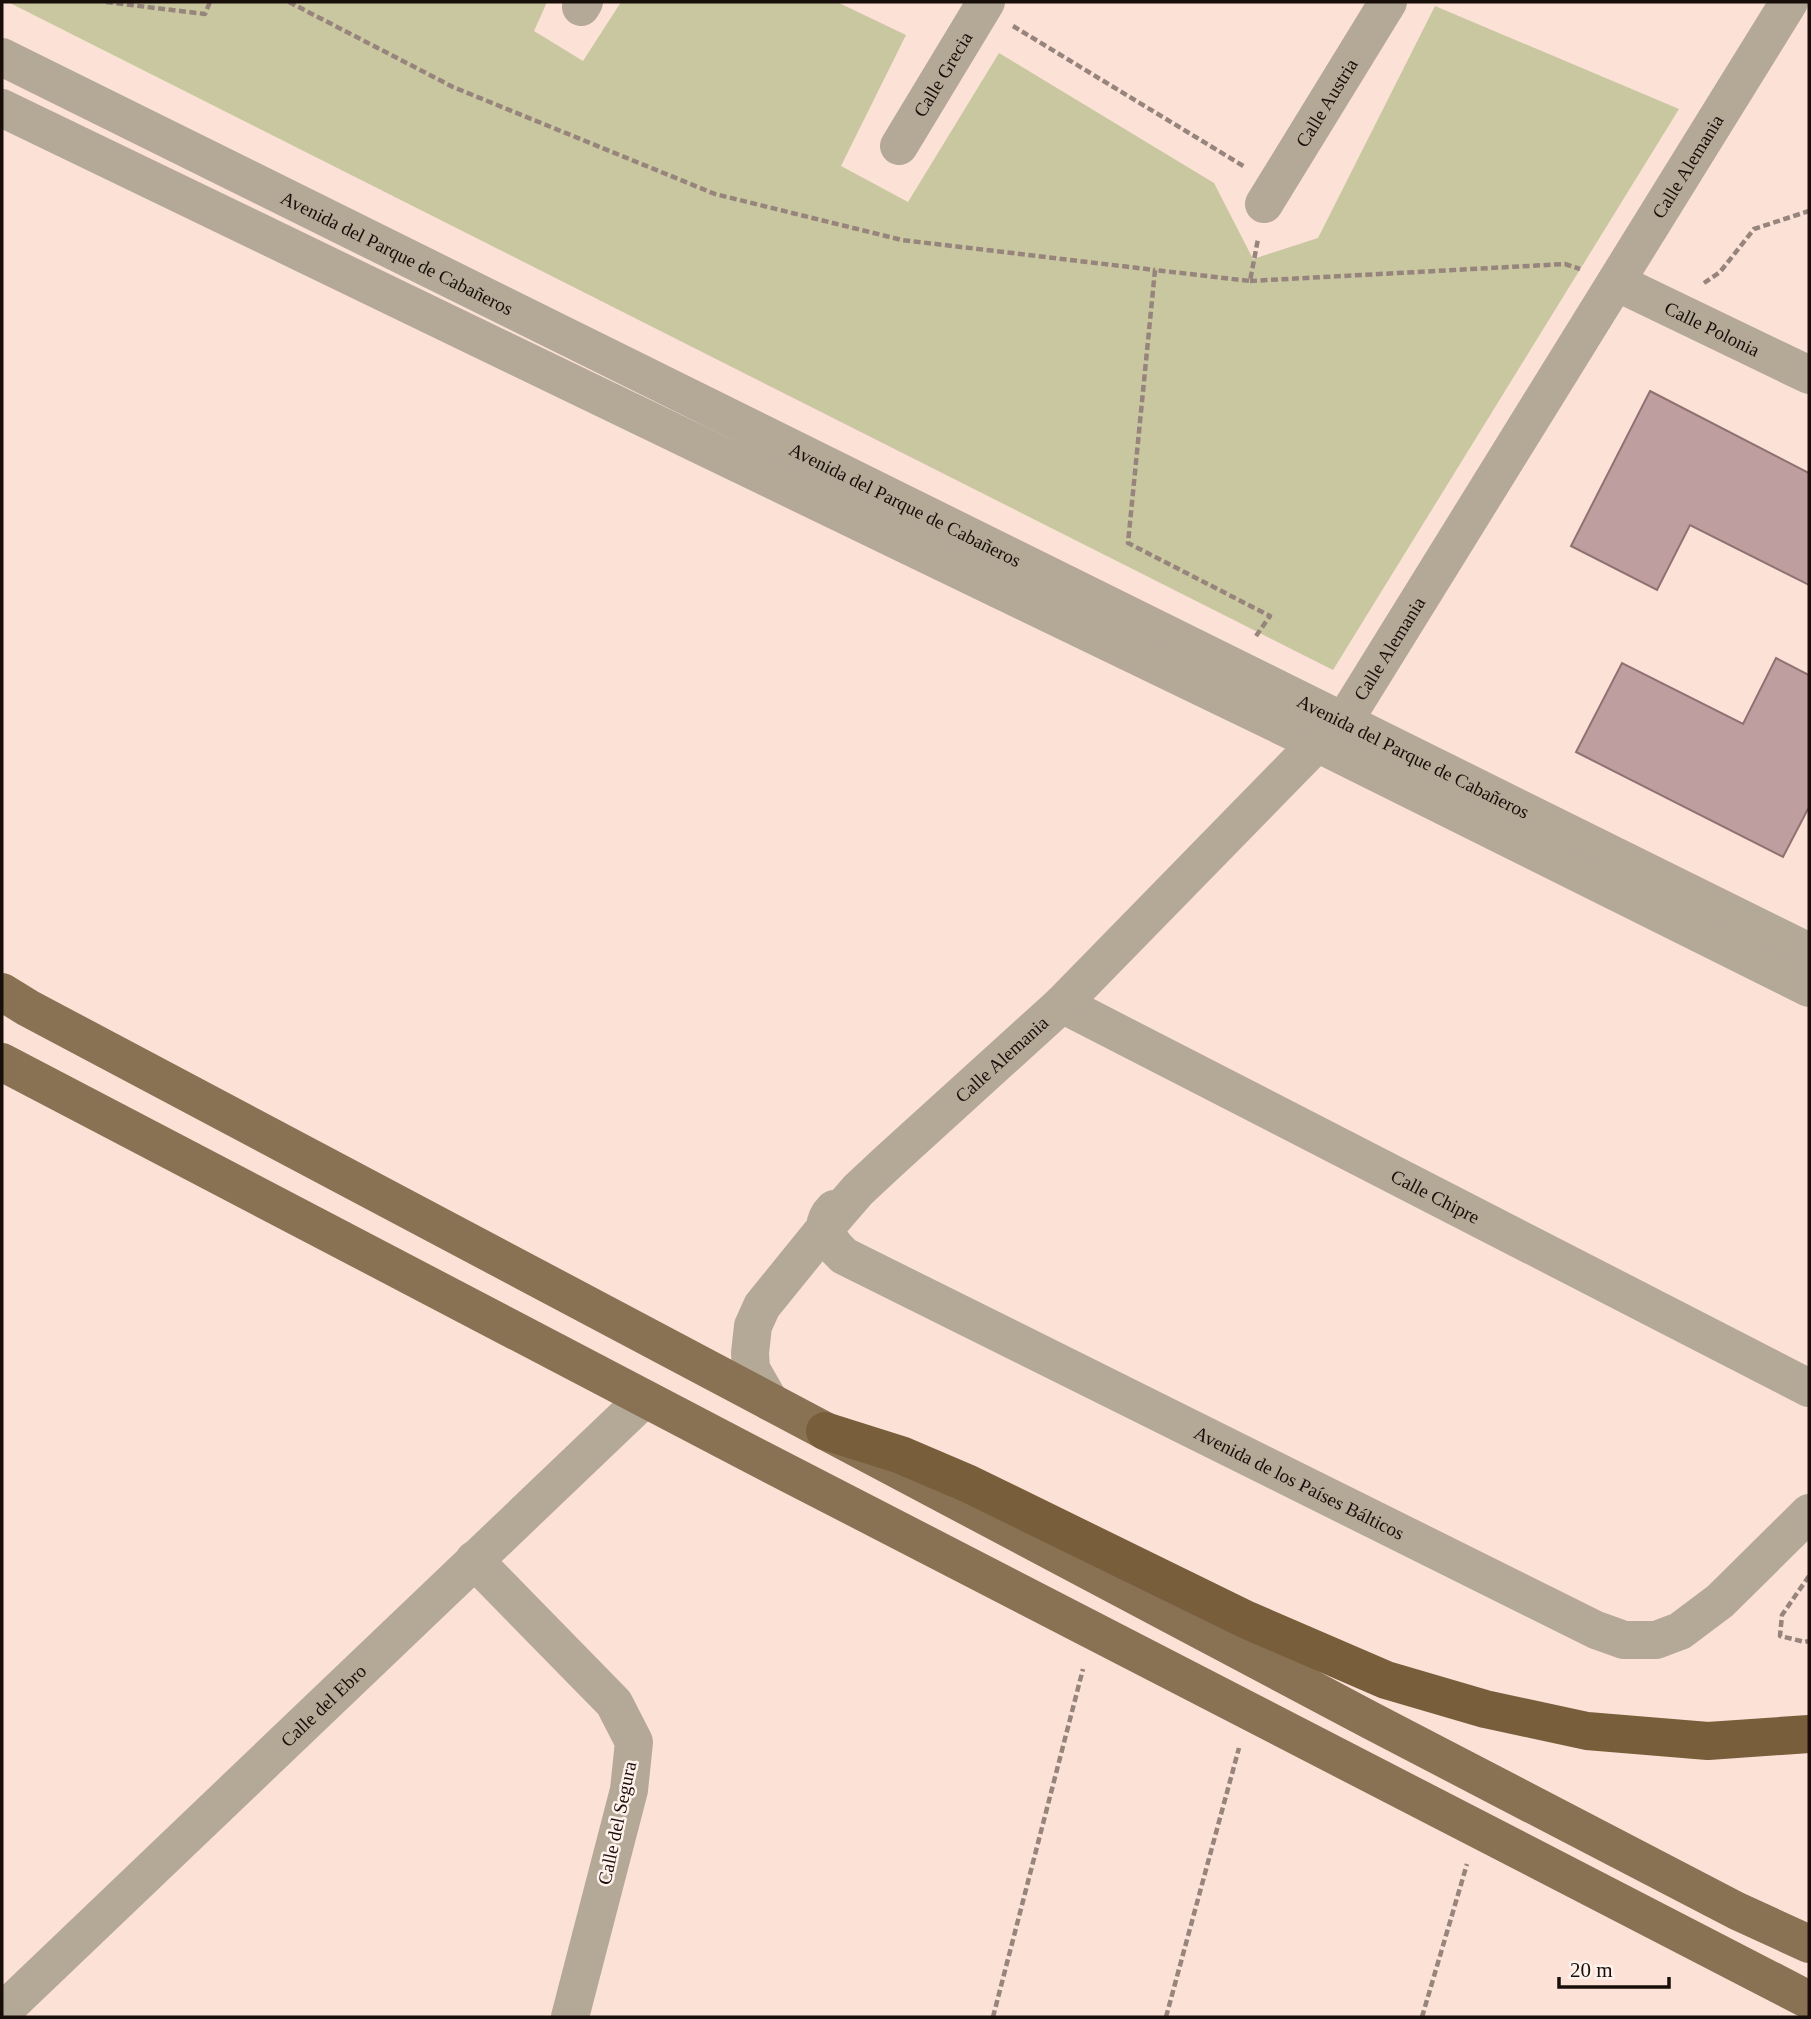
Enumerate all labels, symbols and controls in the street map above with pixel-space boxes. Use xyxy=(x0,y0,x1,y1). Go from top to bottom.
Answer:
street label: Calle Grecia xyxy=(909,27,976,120)
street label: Calle Austria xyxy=(1291,54,1362,151)
street label: Calle Alemania xyxy=(1647,110,1728,222)
street label: Avenida del Parque de Cabañeros xyxy=(278,186,517,319)
street label: Calle Polonia xyxy=(1661,297,1764,360)
street label: Avenida del Parque de Cabañeros xyxy=(786,438,1025,571)
street label: Calle Alemania xyxy=(1349,592,1429,704)
street label: Avenida del Parque de Cabañeros xyxy=(1294,690,1533,822)
street label: Calle Alemania xyxy=(951,1011,1052,1106)
street label: Calle Chipre xyxy=(1388,1165,1483,1227)
street label: Avenida de los Países Bálticos xyxy=(1191,1421,1408,1544)
street label: Calle del Ebro xyxy=(276,1660,370,1751)
street label: Calle del Segura xyxy=(594,1759,640,1887)
scale bar xyxy=(1559,1946,1669,1990)
text: 20 m xyxy=(1570,1958,1613,1982)

